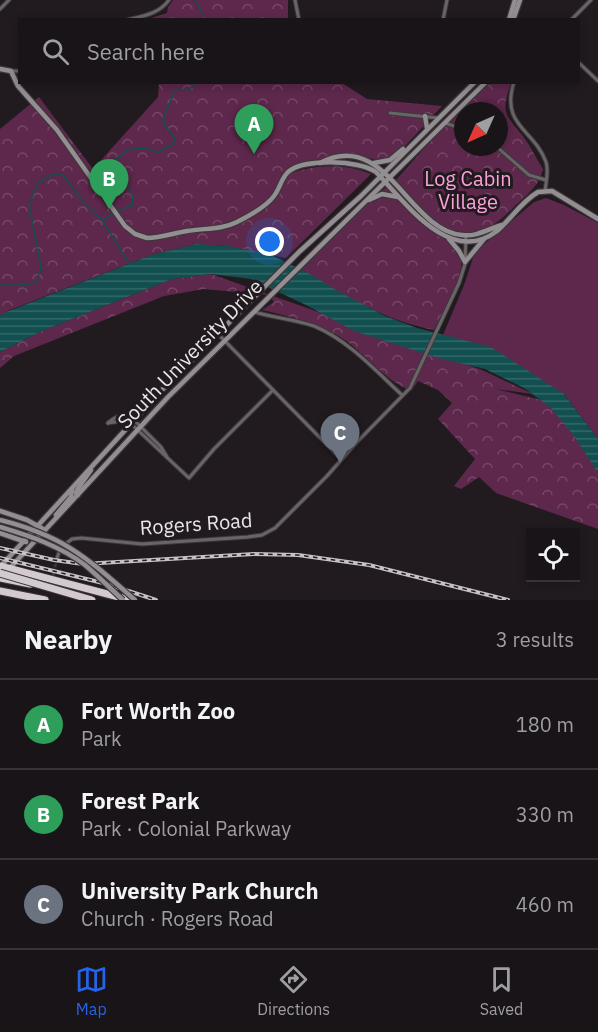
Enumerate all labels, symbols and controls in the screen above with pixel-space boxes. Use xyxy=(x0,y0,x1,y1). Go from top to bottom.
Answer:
search box xyxy=(18,18,580,84)
icon: search xyxy=(39,35,72,68)
text: Search here xyxy=(87,37,205,66)
north arrow xyxy=(454,102,508,156)
pin: A xyxy=(234,104,274,154)
pin: B xyxy=(90,160,128,209)
park label: Log Cabin Village xyxy=(424,165,512,215)
your location xyxy=(255,227,284,256)
street label: South University Drive xyxy=(111,273,268,434)
pin: C xyxy=(320,414,360,463)
street label: Rogers Road xyxy=(139,506,253,541)
map controls xyxy=(526,528,580,582)
button: locate xyxy=(526,528,580,582)
text: Nearby xyxy=(24,622,112,656)
text: 3 results xyxy=(496,626,574,653)
text: Fort Worth Zoo xyxy=(81,696,235,725)
text: A xyxy=(37,711,50,738)
text: 180 m xyxy=(516,711,574,738)
text: Park xyxy=(81,725,121,752)
text: Forest Park xyxy=(81,786,199,815)
text: B xyxy=(37,801,50,828)
text: 330 m xyxy=(516,801,574,828)
text: Park · Colonial Parkway xyxy=(81,815,291,842)
text: University Park Church xyxy=(81,876,319,905)
text: C xyxy=(37,891,50,918)
text: 460 m xyxy=(516,891,574,918)
text: Church · Rogers Road xyxy=(81,905,274,932)
tab: Map xyxy=(75,963,108,1019)
tab: Directions xyxy=(257,963,330,1019)
tab: Saved xyxy=(480,963,523,1019)

